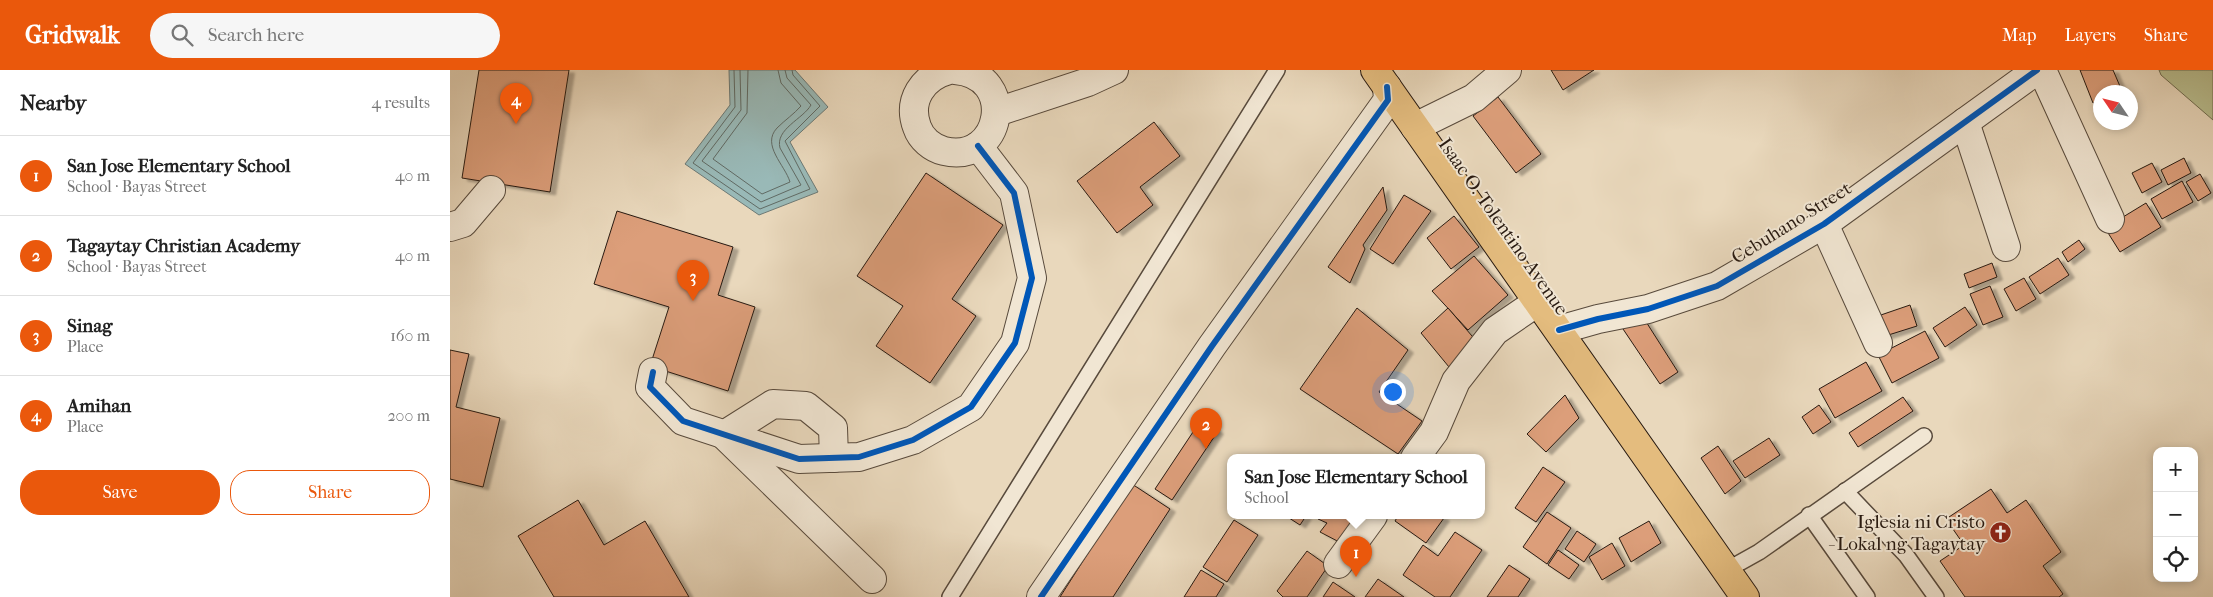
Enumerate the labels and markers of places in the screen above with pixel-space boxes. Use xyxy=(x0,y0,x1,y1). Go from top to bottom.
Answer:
pin: 4 xyxy=(500,83,532,124)
pin: 3 xyxy=(677,260,709,301)
pin: 2 xyxy=(1190,408,1222,449)
place label: Iglesia ni Cristo - Lokal ng Tagaytay xyxy=(1828,511,1986,555)
church icon: Iglesia ni Cristo - Lokal ng Tagaytay xyxy=(1989,520,2013,544)
pin: 1 xyxy=(1340,536,1372,577)

